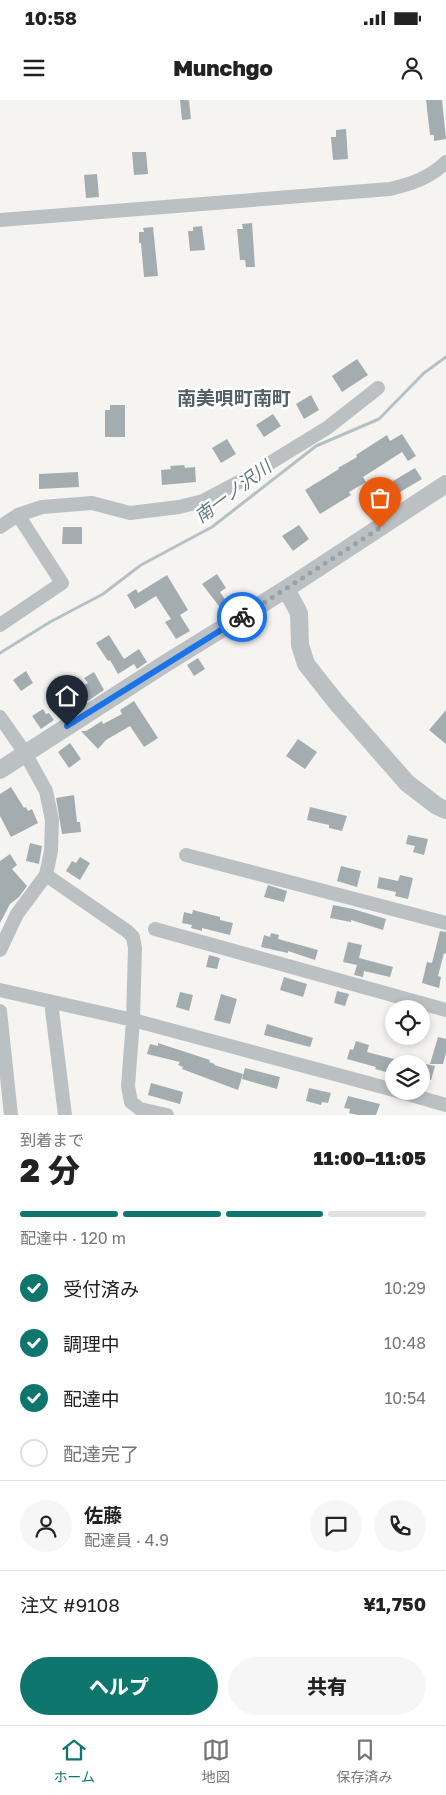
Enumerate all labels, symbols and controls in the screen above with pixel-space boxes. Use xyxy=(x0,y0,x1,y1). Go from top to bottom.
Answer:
text: 10:58 xyxy=(25,6,77,29)
icon: menu xyxy=(20,54,48,82)
text: Munchgo xyxy=(173,54,273,81)
icon: person xyxy=(398,54,426,82)
district label: 南美唄町南町 xyxy=(177,386,291,409)
water label: 南一ノ沢川 xyxy=(190,454,277,527)
pin xyxy=(359,477,401,528)
icon: bag xyxy=(366,484,394,512)
courier xyxy=(217,592,267,642)
icon: bike xyxy=(228,603,256,631)
pin xyxy=(46,675,88,726)
icon: home xyxy=(53,682,81,710)
map controls xyxy=(385,1000,430,1100)
button: locate xyxy=(385,1000,430,1045)
button: layers xyxy=(385,1055,430,1100)
text: 到着まで xyxy=(20,1130,84,1150)
text: 11:00–11:05 xyxy=(314,1146,426,1169)
text: 2 分 xyxy=(20,1151,80,1189)
text: 配達中 · 120 m xyxy=(20,1228,126,1248)
icon: check xyxy=(20,1274,48,1302)
text: 受付済み xyxy=(63,1277,139,1300)
text: 10:29 xyxy=(385,1278,426,1298)
icon: check xyxy=(20,1329,48,1357)
text: 調理中 xyxy=(63,1332,120,1355)
text: 10:48 xyxy=(384,1333,426,1353)
icon: check xyxy=(20,1384,48,1412)
text: 配達中 xyxy=(63,1387,120,1410)
text: 10:54 xyxy=(384,1388,426,1408)
text: 配達完了 xyxy=(63,1442,139,1465)
button: person xyxy=(20,1500,72,1552)
button: chat xyxy=(310,1500,362,1552)
button: phone xyxy=(374,1500,426,1552)
text: 佐藤 xyxy=(84,1503,122,1526)
text: 配達員 · 4.9 xyxy=(84,1530,169,1550)
text: ¥1,750 xyxy=(363,1592,426,1615)
text: 注文 #9108 xyxy=(20,1593,120,1616)
button: ヘルプ xyxy=(20,1657,218,1715)
button: 共有 xyxy=(228,1657,426,1715)
tab: ホーム xyxy=(53,1736,95,1786)
tab: 地図 xyxy=(202,1736,230,1786)
tab: 保存済み xyxy=(337,1736,393,1786)

